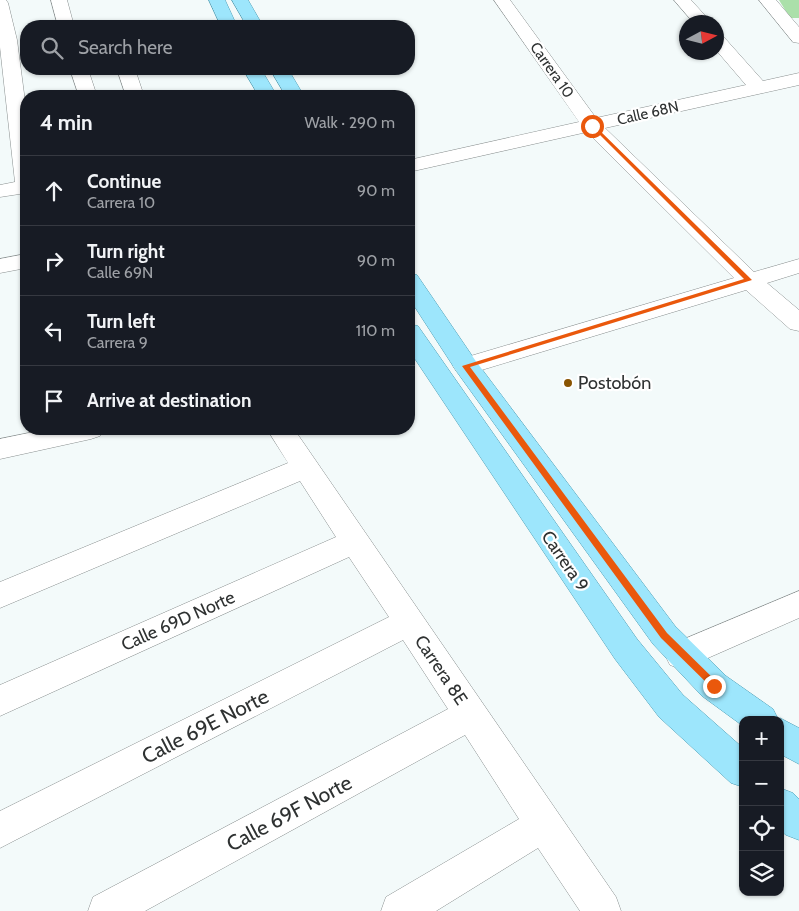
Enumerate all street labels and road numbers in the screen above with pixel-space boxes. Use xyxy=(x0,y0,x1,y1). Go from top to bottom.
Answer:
street label: Carrera 10 xyxy=(526,39,578,101)
street label: Calle 68N xyxy=(615,97,681,129)
street label: Carrera 9 xyxy=(537,526,593,596)
street label: Calle 69D Norte xyxy=(118,586,238,656)
street label: Carrera 8E xyxy=(410,631,472,709)
street label: Calle 69E Norte xyxy=(137,683,273,769)
street label: Calle 69F Norte xyxy=(222,769,356,857)

